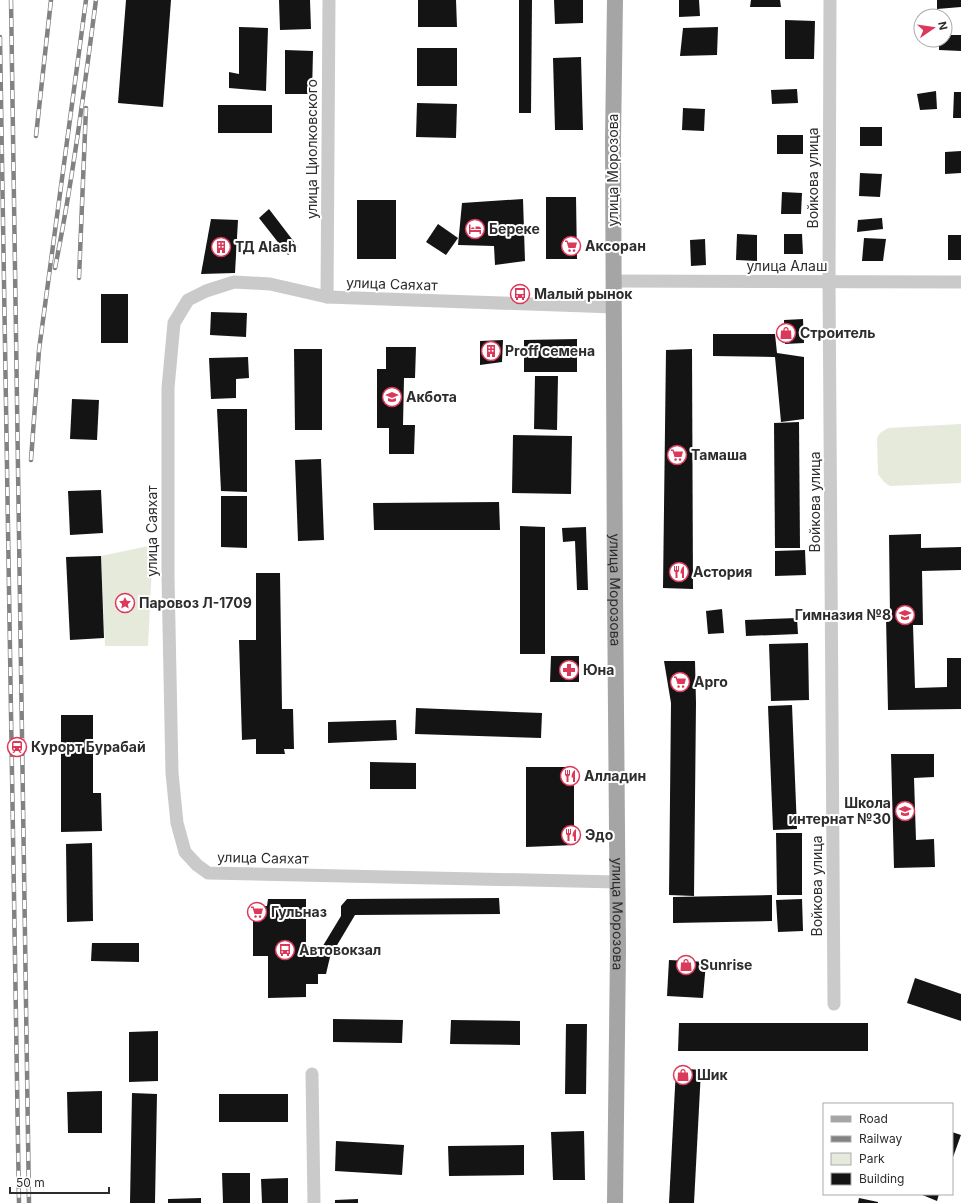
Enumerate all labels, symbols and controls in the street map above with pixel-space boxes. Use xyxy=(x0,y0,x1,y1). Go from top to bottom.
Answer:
north arrow xyxy=(913,8,953,48)
text: N xyxy=(935,20,951,31)
street label: улица Циолковского xyxy=(303,79,320,219)
street label: улица Морозова xyxy=(604,114,621,226)
street label: Войкова улица xyxy=(804,128,821,229)
hotel icon: Береке xyxy=(464,218,486,240)
place label: Береке xyxy=(489,220,540,237)
supermarket icon: Аксоран xyxy=(560,235,582,257)
building icon: ТД Alash xyxy=(210,236,232,258)
place label: Аксоран xyxy=(585,237,646,254)
place label: ТД Alash xyxy=(235,238,297,255)
street label: улица Алаш xyxy=(747,257,827,274)
street label: улица Саяхат xyxy=(346,273,439,294)
bus stop icon: Малый рынок xyxy=(509,283,531,305)
place label: Малый рынок xyxy=(534,285,633,302)
shop icon: Строитель xyxy=(775,322,797,344)
place label: Строитель xyxy=(800,324,876,341)
building icon: Proff семена xyxy=(480,340,502,362)
place label: Proff семена xyxy=(505,342,595,359)
school or university icon: Акбота xyxy=(381,386,403,408)
place label: Акбота xyxy=(406,388,457,405)
supermarket icon: Тамаша xyxy=(666,444,688,466)
place label: Тамаша xyxy=(691,446,747,463)
street label: Войкова улица xyxy=(806,452,823,553)
street label: улица Саяхат xyxy=(143,485,160,577)
street label: улица Морозова xyxy=(607,533,624,647)
restaurant icon: Астория xyxy=(668,561,690,583)
place label: Астория xyxy=(693,563,752,580)
place icon: Паровоз Л-1709 xyxy=(114,592,136,614)
place label: Паровоз Л-1709 xyxy=(139,594,252,611)
school or university icon: Гимназия №8 xyxy=(894,604,916,626)
place label: Гимназия №8 xyxy=(795,606,891,623)
pharmacy icon: Юна xyxy=(558,659,580,681)
place label: Юна xyxy=(583,661,614,678)
supermarket icon: Арго xyxy=(669,671,691,693)
place label: Арго xyxy=(694,673,728,690)
station icon: Курорт Бурабай xyxy=(6,736,28,758)
place label: Курорт Бурабай xyxy=(31,738,146,755)
restaurant icon: Алладин xyxy=(559,765,581,787)
place label: Алладин xyxy=(584,767,646,784)
place label: Школа интернат №30 xyxy=(788,794,891,827)
school or university icon: Школа интернат №30 xyxy=(894,800,916,822)
restaurant icon: Эдо xyxy=(560,824,582,846)
place label: Эдо xyxy=(585,826,614,843)
street label: Войкова улица xyxy=(808,836,825,937)
street label: улица Саяхат xyxy=(217,848,309,867)
street label: улица Морозова xyxy=(609,857,627,971)
supermarket icon: Гульназ xyxy=(246,901,268,923)
place label: Гульназ xyxy=(271,903,327,920)
bus stop icon: Автовокзал xyxy=(274,939,296,961)
place label: Автовокзал xyxy=(299,941,381,958)
shop icon: Sunrise xyxy=(675,954,697,976)
place label: Sunrise xyxy=(700,956,752,973)
shop icon: Шик xyxy=(672,1064,694,1086)
place label: Шик xyxy=(697,1066,729,1083)
legend xyxy=(823,1103,953,1195)
text: Road xyxy=(859,1111,888,1126)
text: Railway xyxy=(859,1131,903,1146)
text: Park xyxy=(859,1151,885,1166)
scale bar xyxy=(10,1169,109,1195)
text: Building xyxy=(859,1171,904,1186)
text: 50 m xyxy=(16,1175,45,1190)

